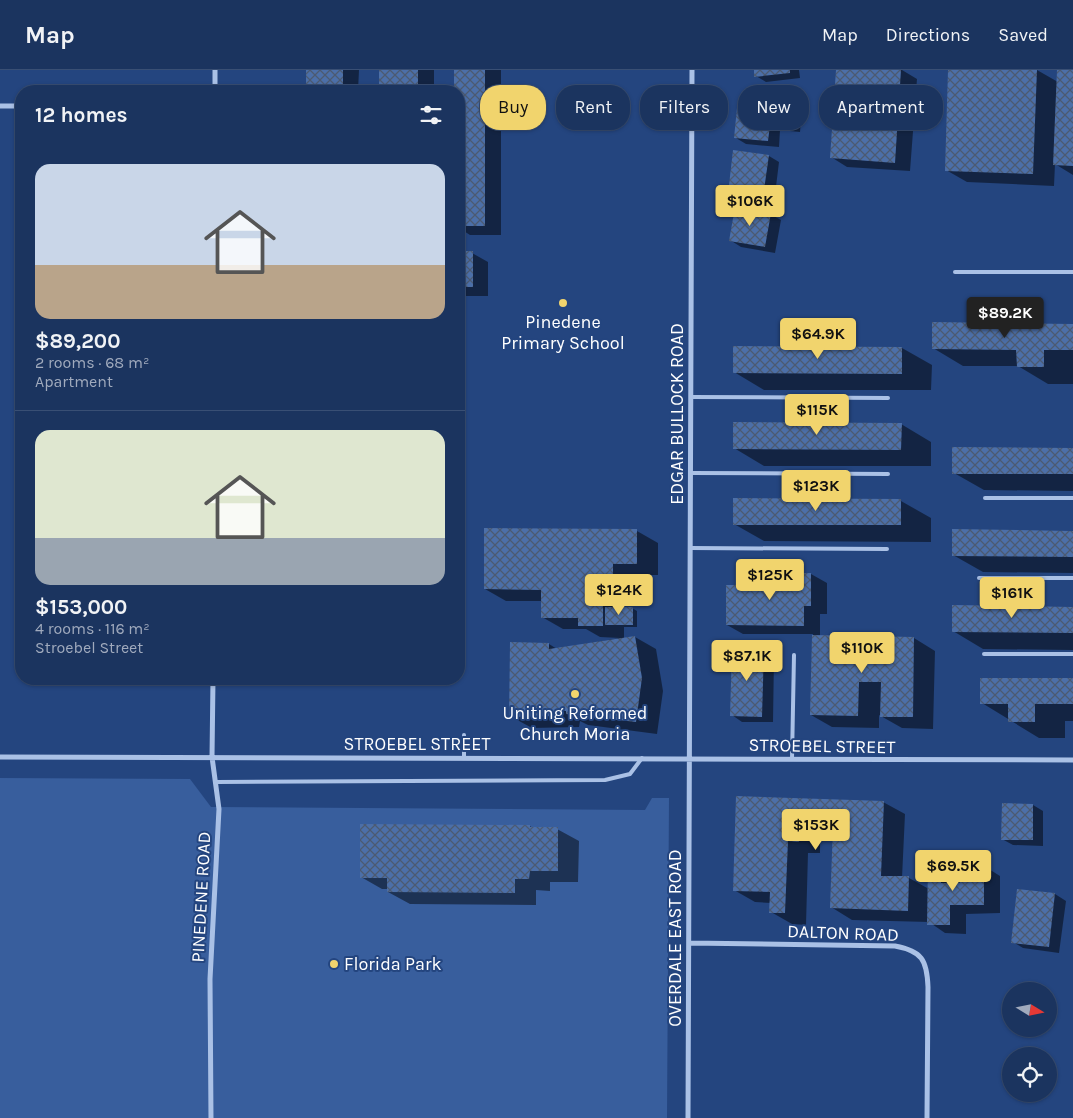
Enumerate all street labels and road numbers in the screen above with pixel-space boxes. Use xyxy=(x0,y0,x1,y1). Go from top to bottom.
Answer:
street label: EDGAR BULLOCK ROAD xyxy=(666,323,688,505)
street label: STROEBEL STREET xyxy=(344,733,490,755)
street label: STROEBEL STREET xyxy=(748,734,896,758)
street label: PINEDENE ROAD xyxy=(187,831,215,963)
street label: OVERDALE EAST ROAD xyxy=(664,849,686,1027)
street label: DALTON ROAD xyxy=(787,920,899,946)

